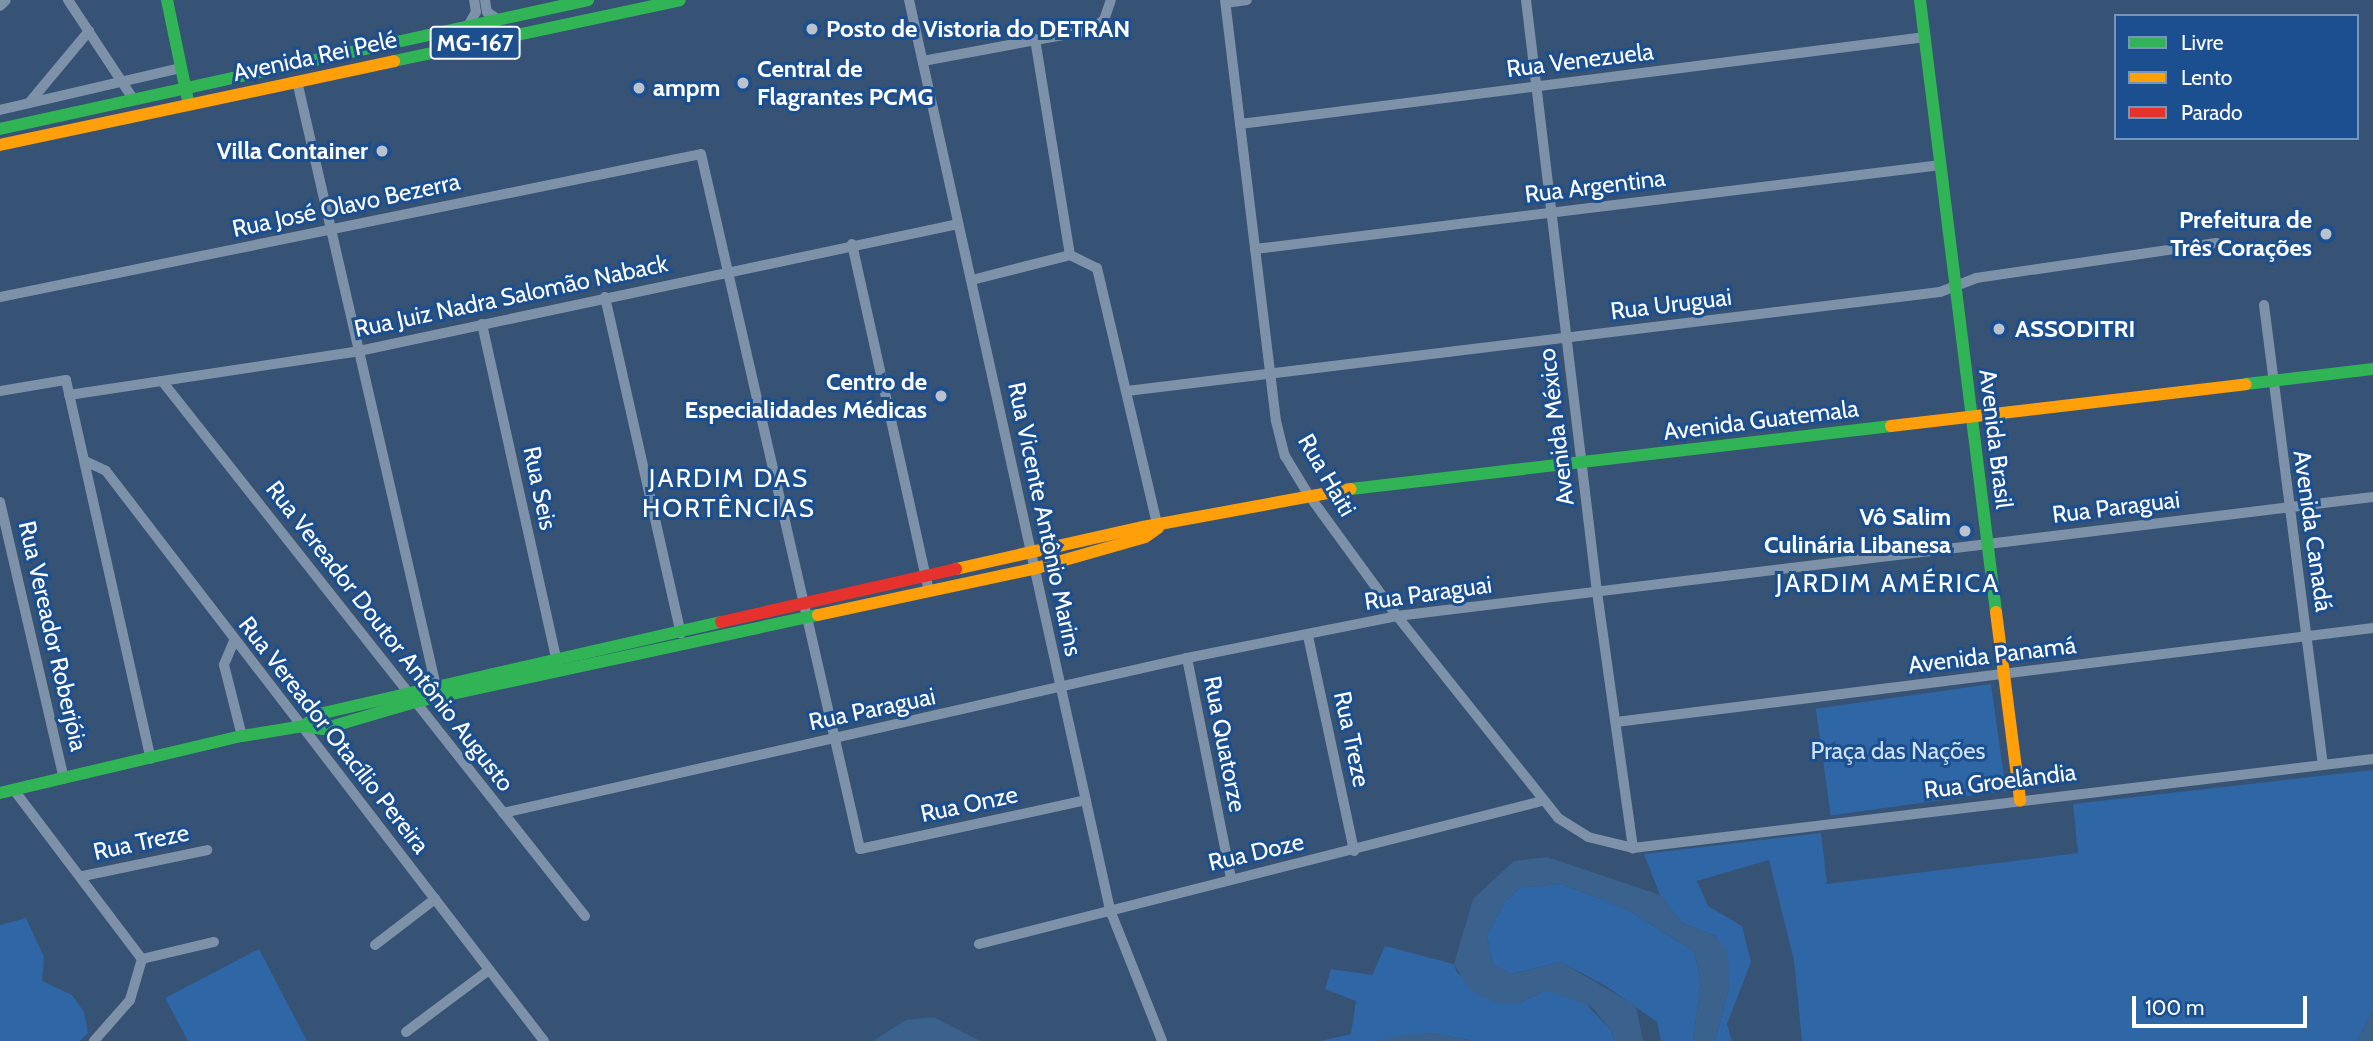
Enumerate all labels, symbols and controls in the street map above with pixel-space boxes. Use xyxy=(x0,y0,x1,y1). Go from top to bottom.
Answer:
legend xyxy=(2114,14,2359,140)
place label: Posto de Vistoria do DETRAN xyxy=(826,15,1130,43)
marker: Posto de Vistoria do DETRAN xyxy=(804,21,820,37)
road number: MG-167 xyxy=(430,24,520,62)
street label: Avenida Rei Pelé xyxy=(230,25,400,87)
text: Livre xyxy=(2181,30,2223,55)
street label: Rua Venezuela xyxy=(1505,37,1655,83)
place label: Central de Flagrantes PCMG xyxy=(757,55,933,111)
text: Lento xyxy=(2181,65,2232,90)
place label: ampm xyxy=(653,74,720,102)
marker: Central de Flagrantes PCMG xyxy=(735,75,751,91)
marker: ampm xyxy=(631,80,647,96)
text: Parado xyxy=(2181,100,2243,125)
place label: Villa Container xyxy=(217,137,368,165)
marker: Villa Container xyxy=(374,143,390,159)
street label: Rua Argentina xyxy=(1523,163,1667,209)
street label: Rua José Olavo Bezerra xyxy=(230,167,462,243)
place label: Prefeitura de Três Corações xyxy=(2170,206,2312,262)
marker: Prefeitura de Três Corações xyxy=(2318,226,2334,242)
street label: Rua Juiz Nadra Salomão Naback xyxy=(352,249,670,343)
street label: Rua Uruguai xyxy=(1609,282,1733,326)
place label: ASSODITRI xyxy=(2015,315,2135,343)
marker: ASSODITRI xyxy=(1989,319,2009,339)
street label: Avenida México xyxy=(1532,347,1580,507)
place label: Centro de Especialidades Médicas xyxy=(685,368,927,424)
street label: Avenida Brasil xyxy=(1973,368,2019,510)
street label: Rua Vicente Antônio Marins xyxy=(1002,379,1088,659)
marker: Centro de Especialidades Médicas xyxy=(933,388,949,404)
street label: Avenida Guatemala xyxy=(1662,394,1860,446)
street label: Rua Haiti xyxy=(1292,429,1362,521)
street label: Rua Seis xyxy=(517,443,563,533)
street label: Avenida Canadá xyxy=(2287,448,2339,614)
district label: JARDIM DAS HORTÊNCIAS xyxy=(643,463,815,524)
street label: Rua Vereador Doutor Antônio Augusto xyxy=(260,475,520,797)
street label: Rua Paraguai xyxy=(2050,485,2182,529)
place label: Vô Salim Culinária Libanesa xyxy=(1764,503,1951,559)
street label: Rua Vereador Roberjóia xyxy=(13,518,93,754)
marker: Vô Salim Culinária Libanesa xyxy=(1957,523,1973,539)
district label: JARDIM AMÉRICA xyxy=(1778,568,1998,600)
street label: Rua Paraguai xyxy=(1362,570,1494,616)
street label: Rua Vereador Otacílio Pereira xyxy=(233,611,435,859)
street label: Avenida Panamá xyxy=(1906,630,2078,680)
street label: Rua Quatorze xyxy=(1198,674,1252,814)
street label: Rua Paraguai xyxy=(806,682,938,736)
street label: Rua Treze xyxy=(1328,688,1376,790)
park label: Praça das Nações xyxy=(1811,737,1985,765)
street label: Rua Groelândia xyxy=(1922,757,2078,805)
street label: Rua Onze xyxy=(918,780,1020,828)
street label: Rua Treze xyxy=(90,818,192,866)
street label: Rua Doze xyxy=(1205,827,1307,877)
scale bar xyxy=(2135,982,2310,1026)
text: 100 m xyxy=(2145,995,2204,1020)

